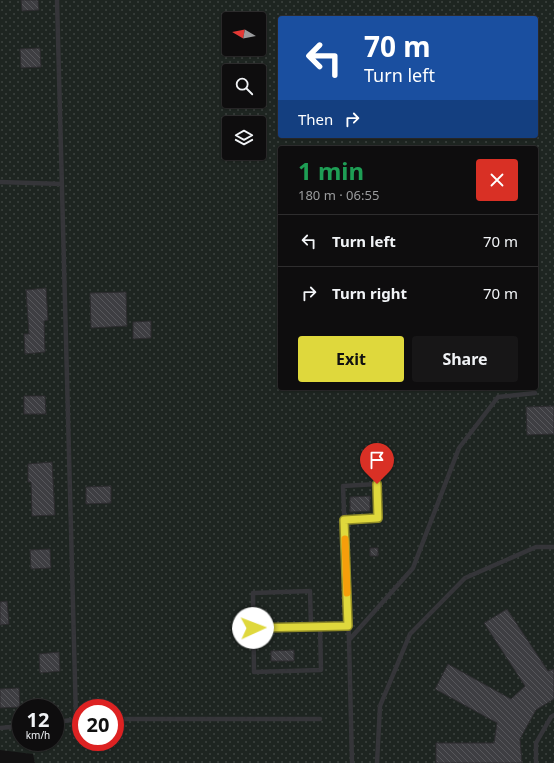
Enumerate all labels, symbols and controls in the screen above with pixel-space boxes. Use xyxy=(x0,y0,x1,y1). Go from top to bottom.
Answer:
north arrow xyxy=(222,12,266,56)
map controls xyxy=(222,12,266,160)
text: 70 m xyxy=(364,27,431,65)
icon: left xyxy=(298,32,350,84)
text: Turn left xyxy=(364,63,435,87)
button: search xyxy=(222,64,266,108)
icon: right xyxy=(341,108,363,130)
text: Then xyxy=(298,109,333,129)
button: layers xyxy=(222,116,266,160)
text: 1 min xyxy=(298,154,364,187)
button: close xyxy=(476,159,518,201)
text: 180 m · 06:55 xyxy=(298,186,379,204)
icon: left xyxy=(298,230,320,252)
text: Turn left xyxy=(332,231,396,251)
text: 70 m xyxy=(483,231,518,251)
icon: right xyxy=(298,282,320,304)
text: Turn right xyxy=(332,283,407,303)
text: 70 m xyxy=(483,283,518,303)
button: Exit xyxy=(298,336,404,382)
button: Share xyxy=(412,336,518,382)
pin xyxy=(360,443,394,484)
icon: arrive xyxy=(366,449,388,471)
position arrow xyxy=(232,607,274,649)
speed limit sign: 20 xyxy=(72,699,124,751)
text: 12 xyxy=(27,706,49,733)
text: km/h xyxy=(26,728,50,742)

